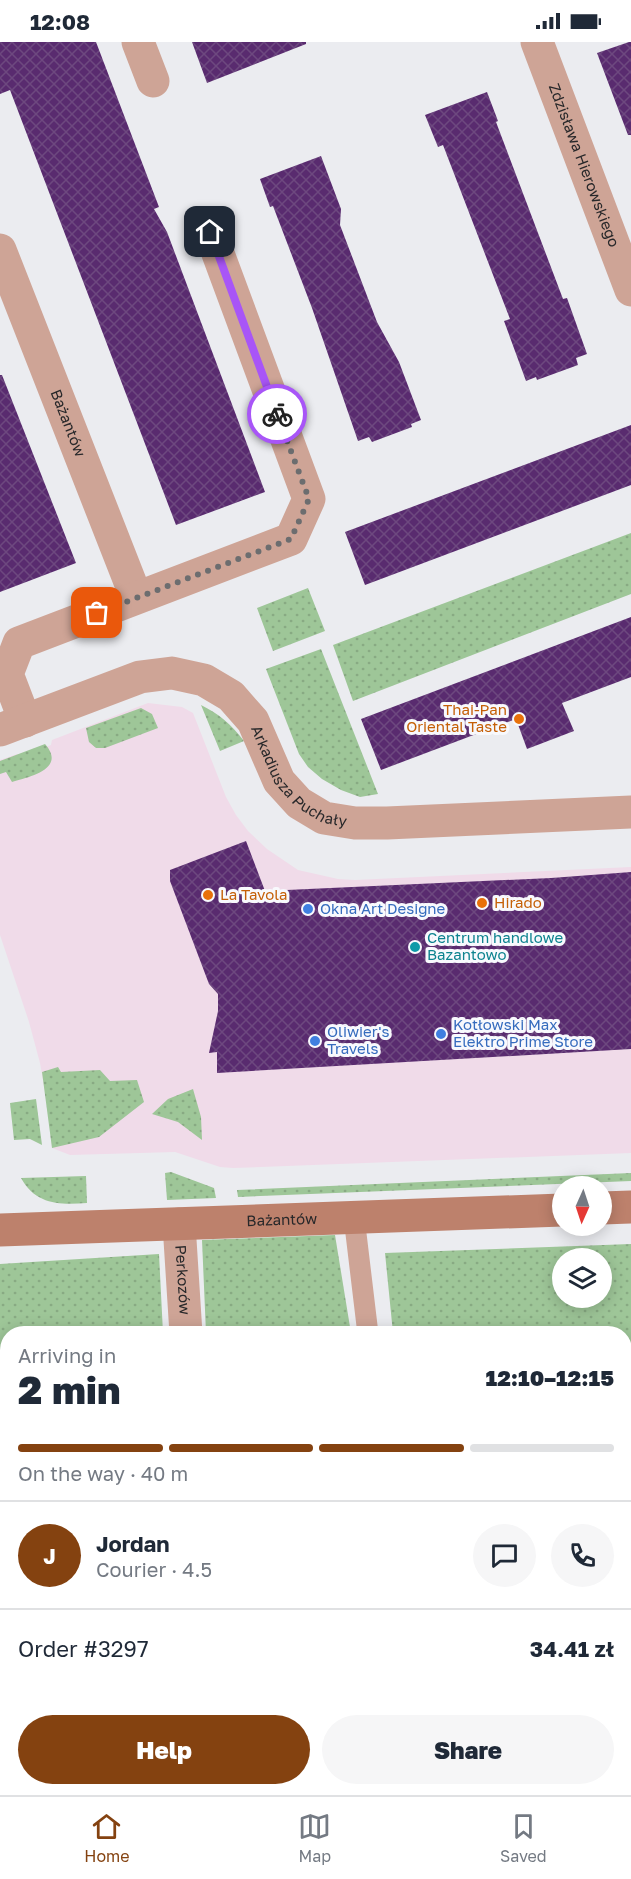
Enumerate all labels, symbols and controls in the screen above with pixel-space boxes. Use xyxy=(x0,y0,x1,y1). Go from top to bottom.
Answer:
text: 12:08 xyxy=(30,8,90,35)
street label: Zdzisława Hierowskiego xyxy=(546,81,624,249)
pin xyxy=(184,206,235,257)
icon: home xyxy=(193,215,226,248)
courier xyxy=(247,384,307,444)
street label: Bażantów xyxy=(48,387,90,459)
icon: bike xyxy=(261,398,294,431)
pin xyxy=(71,587,122,638)
icon: bag xyxy=(80,596,113,629)
place label: Thai-Pan Oriental Taste xyxy=(406,700,507,735)
marker: Thai-Pan Oriental Taste xyxy=(512,712,526,726)
street label: Arkadiusza Puchały xyxy=(248,722,349,830)
place label: La Tavola xyxy=(220,885,287,903)
marker: La Tavola xyxy=(201,888,215,902)
place label: Hirado xyxy=(494,893,542,911)
marker: Hirado xyxy=(475,896,489,910)
place label: Okna Art Designe xyxy=(320,899,446,917)
marker: Okna Art Designe xyxy=(301,902,315,916)
place label: Centrum handlowe Bazantowo xyxy=(427,928,564,963)
marker: Centrum handlowe Bazantowo xyxy=(408,940,422,954)
place label: Kotłowski Max Elektro Prime Store xyxy=(453,1015,593,1050)
place label: Oliwier's Travels xyxy=(327,1022,390,1057)
marker: Kotłowski Max Elektro Prime Store xyxy=(434,1027,448,1041)
marker: Oliwier's Travels xyxy=(308,1034,322,1048)
north arrow xyxy=(552,1176,612,1236)
map controls xyxy=(552,1176,612,1308)
street label: Bażantów xyxy=(246,1209,317,1229)
street label: Perkozów xyxy=(172,1244,195,1315)
button: layers xyxy=(552,1248,612,1308)
text: Arriving in xyxy=(18,1343,116,1367)
text: 12:10–12:15 xyxy=(486,1364,614,1391)
text: 2 min xyxy=(18,1366,121,1413)
text: On the way · 40 m xyxy=(18,1461,188,1485)
button: chat xyxy=(473,1524,536,1587)
button: phone xyxy=(551,1524,614,1587)
text: Jordan xyxy=(96,1530,170,1557)
text: J xyxy=(43,1542,56,1569)
text: Courier · 4.5 xyxy=(96,1557,212,1581)
text: Order #3297 xyxy=(18,1635,149,1662)
text: 34.41 zł xyxy=(530,1635,614,1662)
button: Help xyxy=(18,1715,310,1784)
button: Share xyxy=(322,1715,614,1784)
tab: Home xyxy=(84,1810,130,1866)
tab: Map xyxy=(298,1810,331,1866)
tab: Saved xyxy=(500,1810,547,1866)

